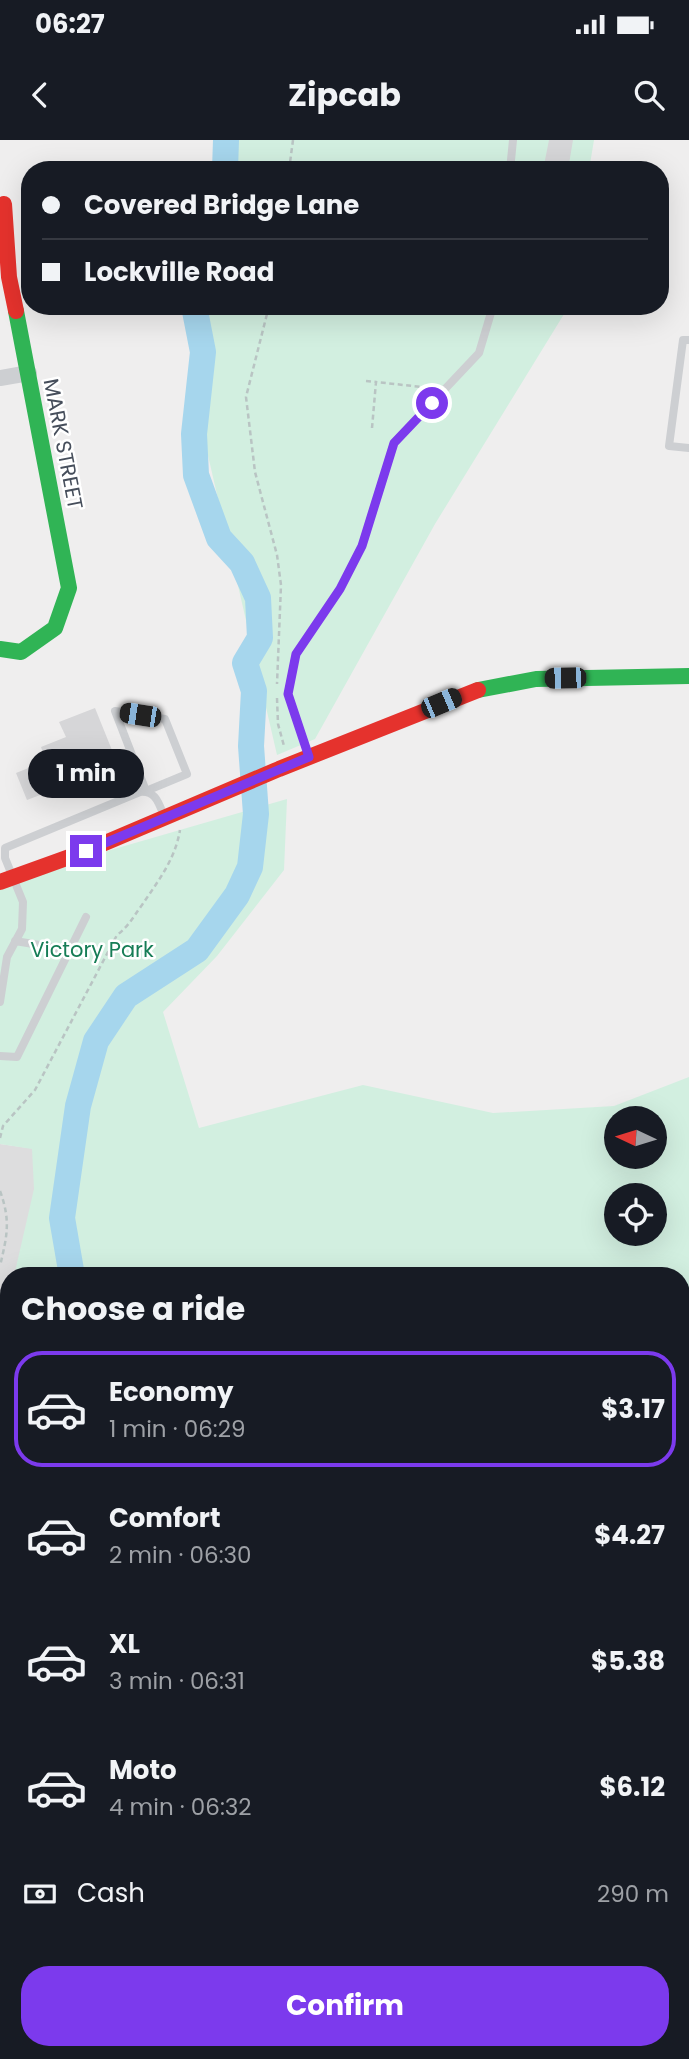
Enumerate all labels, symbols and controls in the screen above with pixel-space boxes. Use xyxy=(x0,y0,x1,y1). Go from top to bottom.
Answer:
text: 06:27 xyxy=(35,6,105,42)
text: Zipcab xyxy=(288,72,401,117)
icon: back xyxy=(21,76,59,114)
icon: search xyxy=(630,76,668,114)
text: Covered Bridge Lane xyxy=(84,187,359,223)
text: Lockville Road xyxy=(84,254,274,290)
street label: MARK STREET xyxy=(37,376,90,512)
route start xyxy=(416,387,448,419)
car xyxy=(544,667,587,689)
car xyxy=(418,685,465,721)
car xyxy=(118,701,163,729)
callout: 1 min xyxy=(28,750,144,798)
text: 1 min xyxy=(56,757,116,789)
route end xyxy=(70,835,102,867)
park label: Victory Park xyxy=(30,935,154,964)
north arrow xyxy=(604,1106,667,1169)
map controls xyxy=(604,1106,667,1246)
button: locate xyxy=(604,1183,667,1246)
text: Choose a ride xyxy=(21,1286,245,1331)
text: Economy xyxy=(109,1374,233,1410)
icon: car xyxy=(25,1378,88,1441)
text: $3.17 xyxy=(601,1391,665,1427)
text: 1 min · 06:29 xyxy=(109,1413,245,1445)
text: Comfort xyxy=(109,1500,221,1536)
icon: car xyxy=(25,1504,88,1567)
text: $4.27 xyxy=(594,1517,665,1553)
text: 2 min · 06:30 xyxy=(109,1539,252,1571)
text: XL xyxy=(109,1626,140,1662)
icon: car xyxy=(25,1630,88,1693)
text: $5.38 xyxy=(591,1643,665,1679)
text: 3 min · 06:31 xyxy=(109,1665,245,1697)
text: Moto xyxy=(109,1752,177,1788)
icon: car xyxy=(25,1756,88,1819)
text: $6.12 xyxy=(599,1769,665,1805)
text: 4 min · 06:32 xyxy=(109,1791,252,1823)
icon: cash xyxy=(21,1875,59,1913)
text: Cash xyxy=(77,1875,145,1911)
text: 290 m xyxy=(597,1878,669,1910)
button: Confirm xyxy=(21,1966,669,2046)

